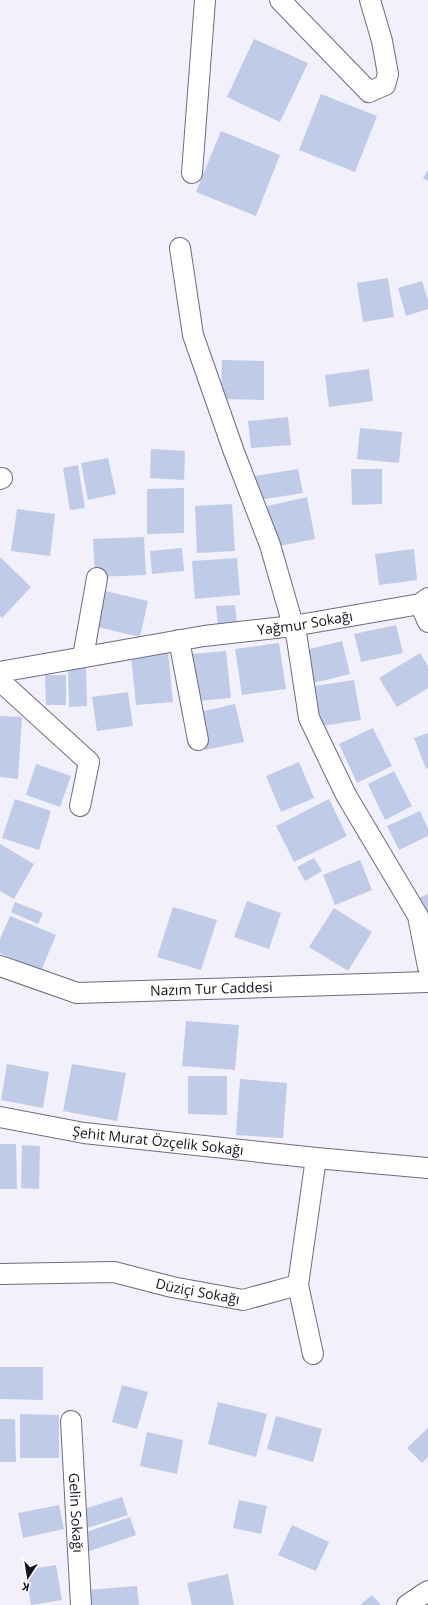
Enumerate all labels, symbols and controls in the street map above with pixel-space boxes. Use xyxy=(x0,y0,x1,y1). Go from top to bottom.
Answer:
street label: Yağmur Sokağı xyxy=(256,606,354,639)
street label: Nazım Tur Caddesi xyxy=(150,977,273,1000)
street label: Şehit Murat Özçelik Sokağı xyxy=(71,1121,245,1159)
street label: Düziçi Sokağı xyxy=(154,1273,241,1308)
street label: Gelin Sokağı xyxy=(65,1472,88,1553)
north arrow xyxy=(8,1557,48,1597)
text: K xyxy=(20,1579,31,1595)

